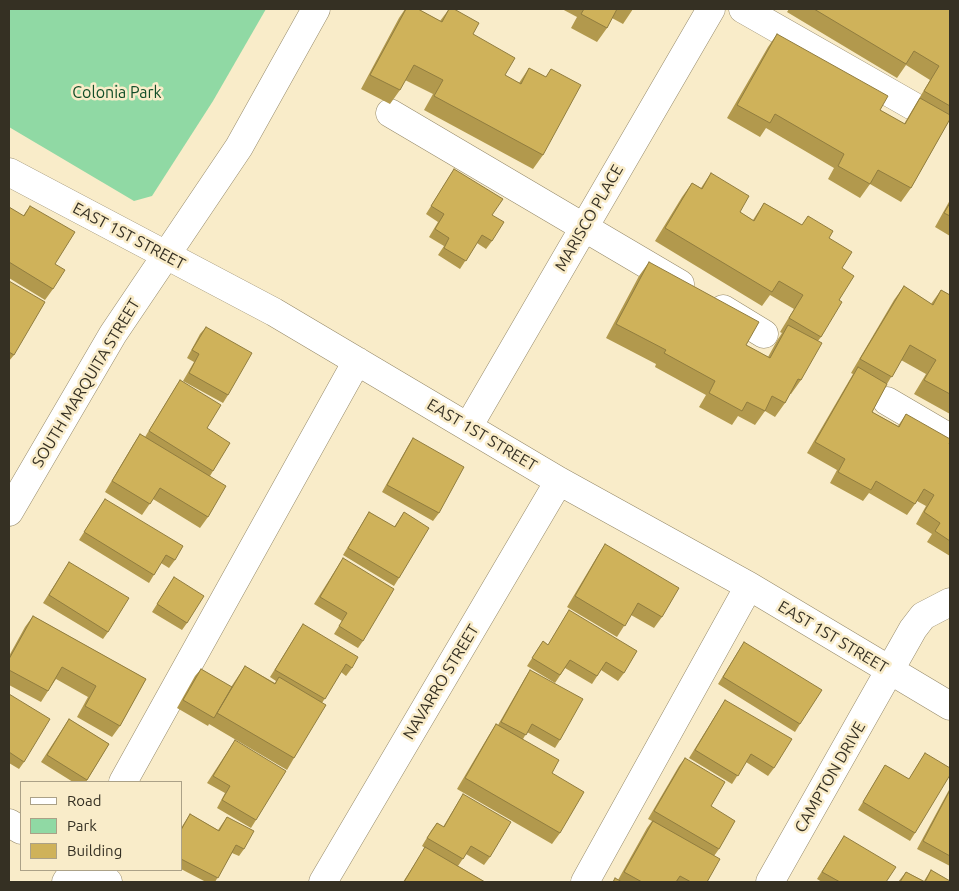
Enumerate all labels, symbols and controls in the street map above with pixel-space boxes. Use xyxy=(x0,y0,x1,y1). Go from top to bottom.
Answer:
park label: Colonia Park xyxy=(72,83,162,103)
street label: MARISCO PLACE xyxy=(551,161,627,275)
street label: EAST 1ST STREET xyxy=(69,198,189,274)
street label: SOUTH MARQUITA STREET xyxy=(28,295,144,471)
street label: EAST 1ST STREET xyxy=(424,395,540,475)
street label: EAST 1ST STREET xyxy=(775,597,891,677)
street label: NAVARRO STREET xyxy=(399,621,483,743)
street label: CAMPTON DRIVE xyxy=(791,718,869,836)
legend xyxy=(20,781,182,871)
text: Road xyxy=(67,792,102,809)
text: Park xyxy=(67,817,97,834)
text: Building xyxy=(67,842,122,859)

